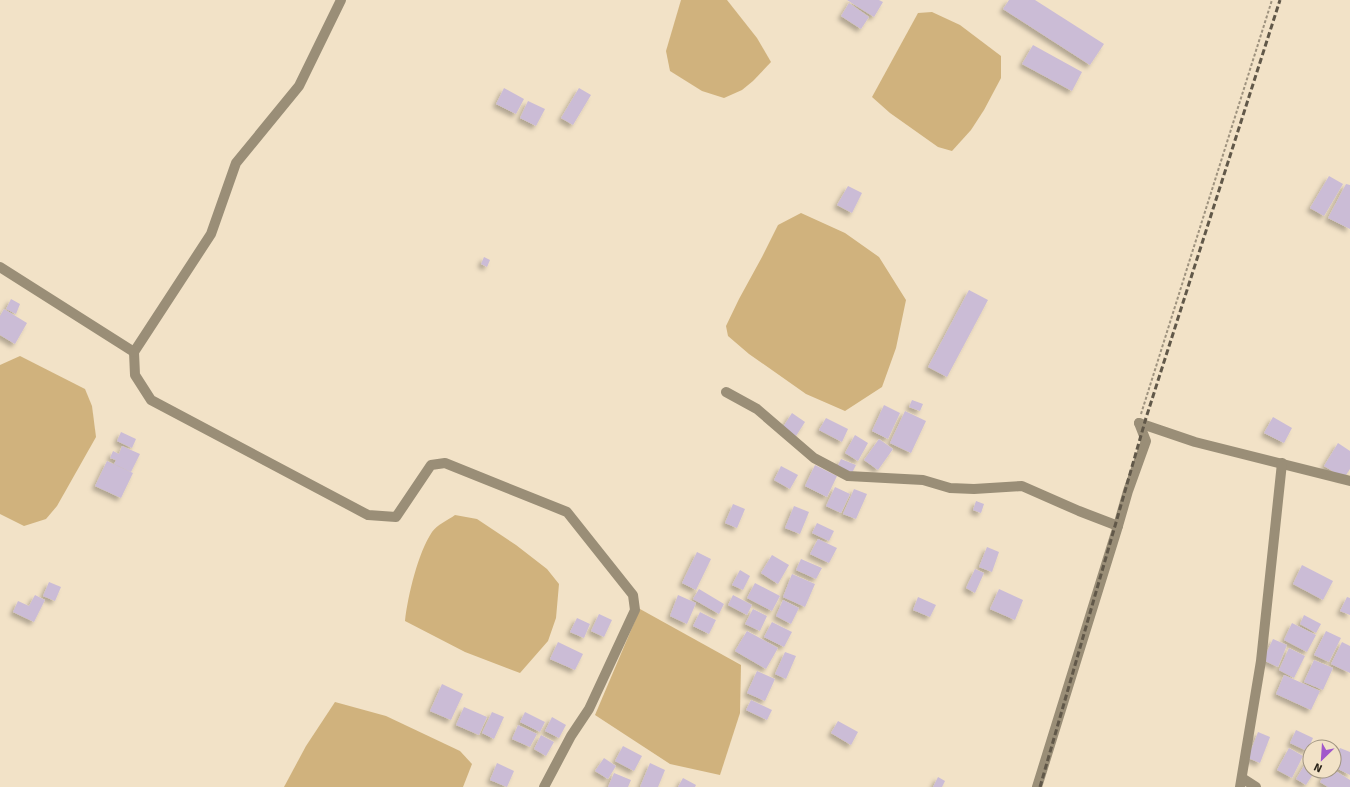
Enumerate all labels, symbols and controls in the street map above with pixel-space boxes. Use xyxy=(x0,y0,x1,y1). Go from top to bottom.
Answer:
north arrow xyxy=(1302,739,1342,779)
text: N xyxy=(1312,760,1324,775)

